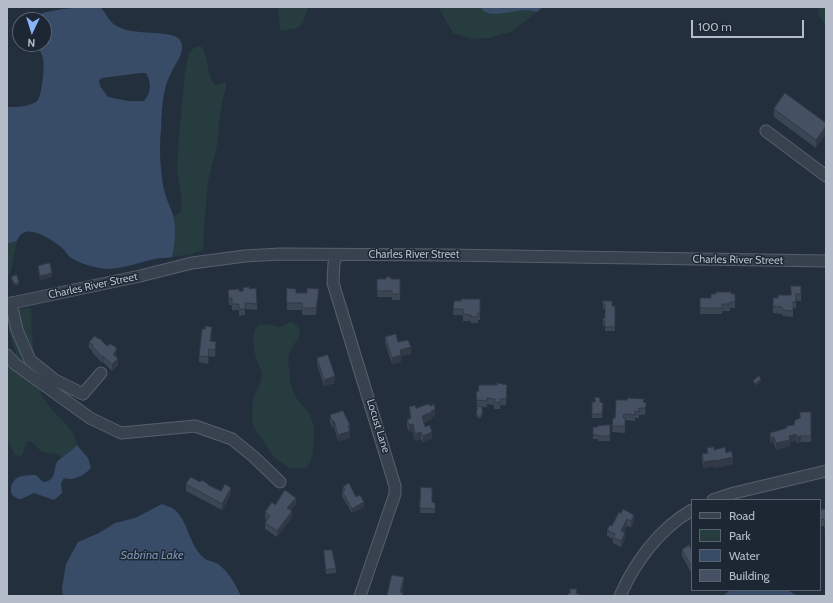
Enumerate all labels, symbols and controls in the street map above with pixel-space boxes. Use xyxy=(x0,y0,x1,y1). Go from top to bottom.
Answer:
north arrow xyxy=(12,12,52,52)
scale bar xyxy=(693,12,806,38)
text: 100 m xyxy=(698,19,732,34)
text: N xyxy=(27,36,36,50)
street label: Charles River Street xyxy=(369,248,459,262)
street label: Charles River Street xyxy=(693,253,783,267)
street label: Charles River Street xyxy=(47,270,139,302)
street label: Locust Lane xyxy=(364,398,392,454)
legend xyxy=(691,499,821,591)
text: Road xyxy=(729,508,755,523)
text: Park xyxy=(729,528,751,543)
water label: Sabrina Lake xyxy=(120,548,184,562)
text: Water xyxy=(729,548,759,563)
text: Building xyxy=(729,568,770,583)

